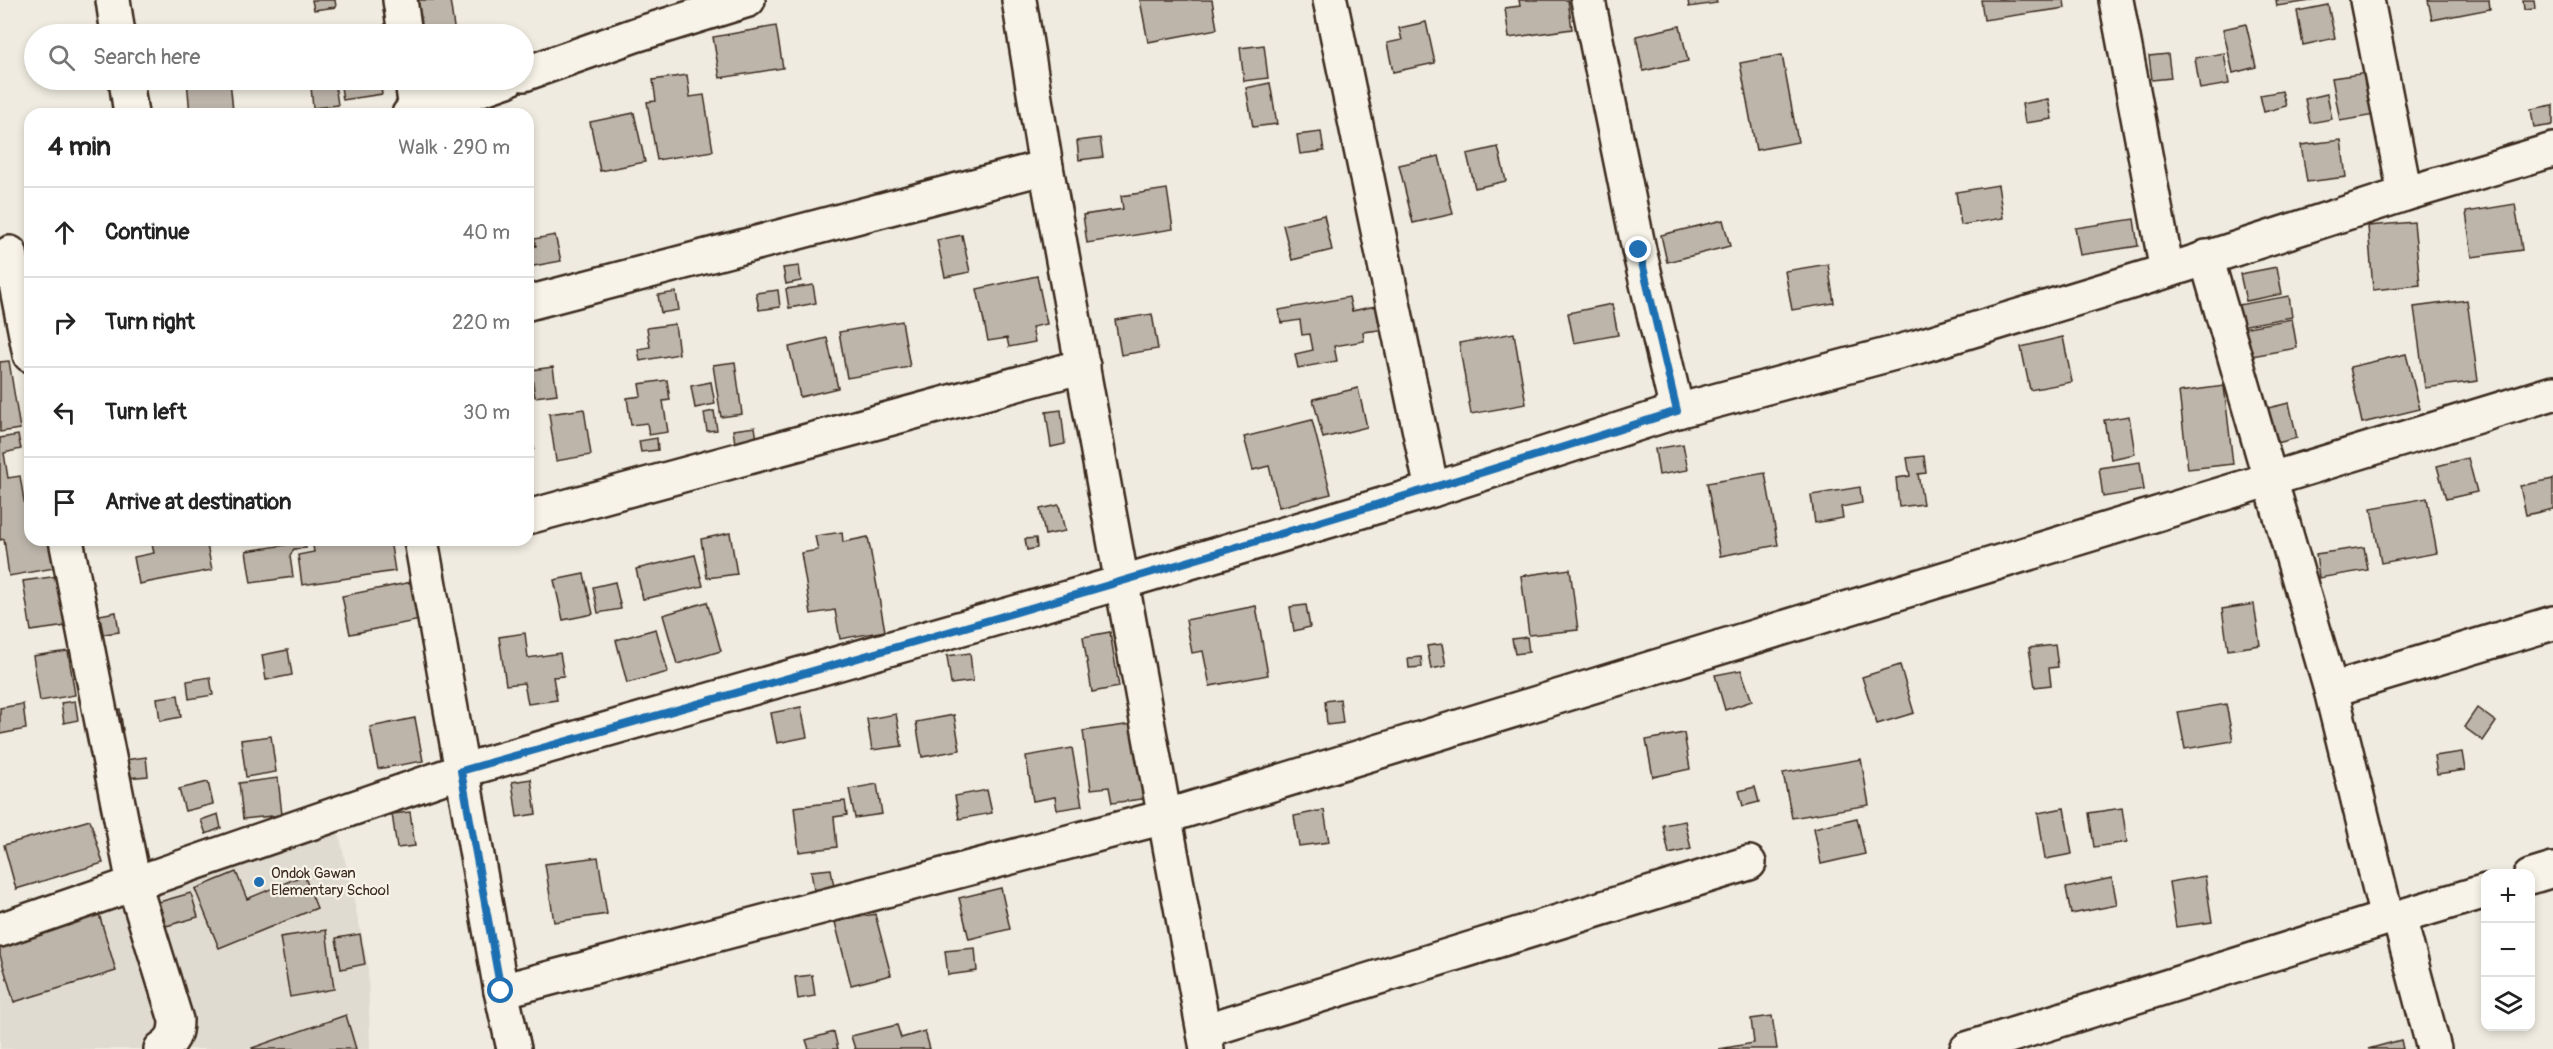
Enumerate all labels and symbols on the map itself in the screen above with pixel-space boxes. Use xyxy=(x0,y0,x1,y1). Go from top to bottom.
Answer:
route end xyxy=(1625,236,1651,262)
place label: Ondok Gawan Elementary School xyxy=(271,864,390,900)
marker: Ondok Gawan Elementary School xyxy=(252,875,266,889)
route start xyxy=(487,977,513,1003)

